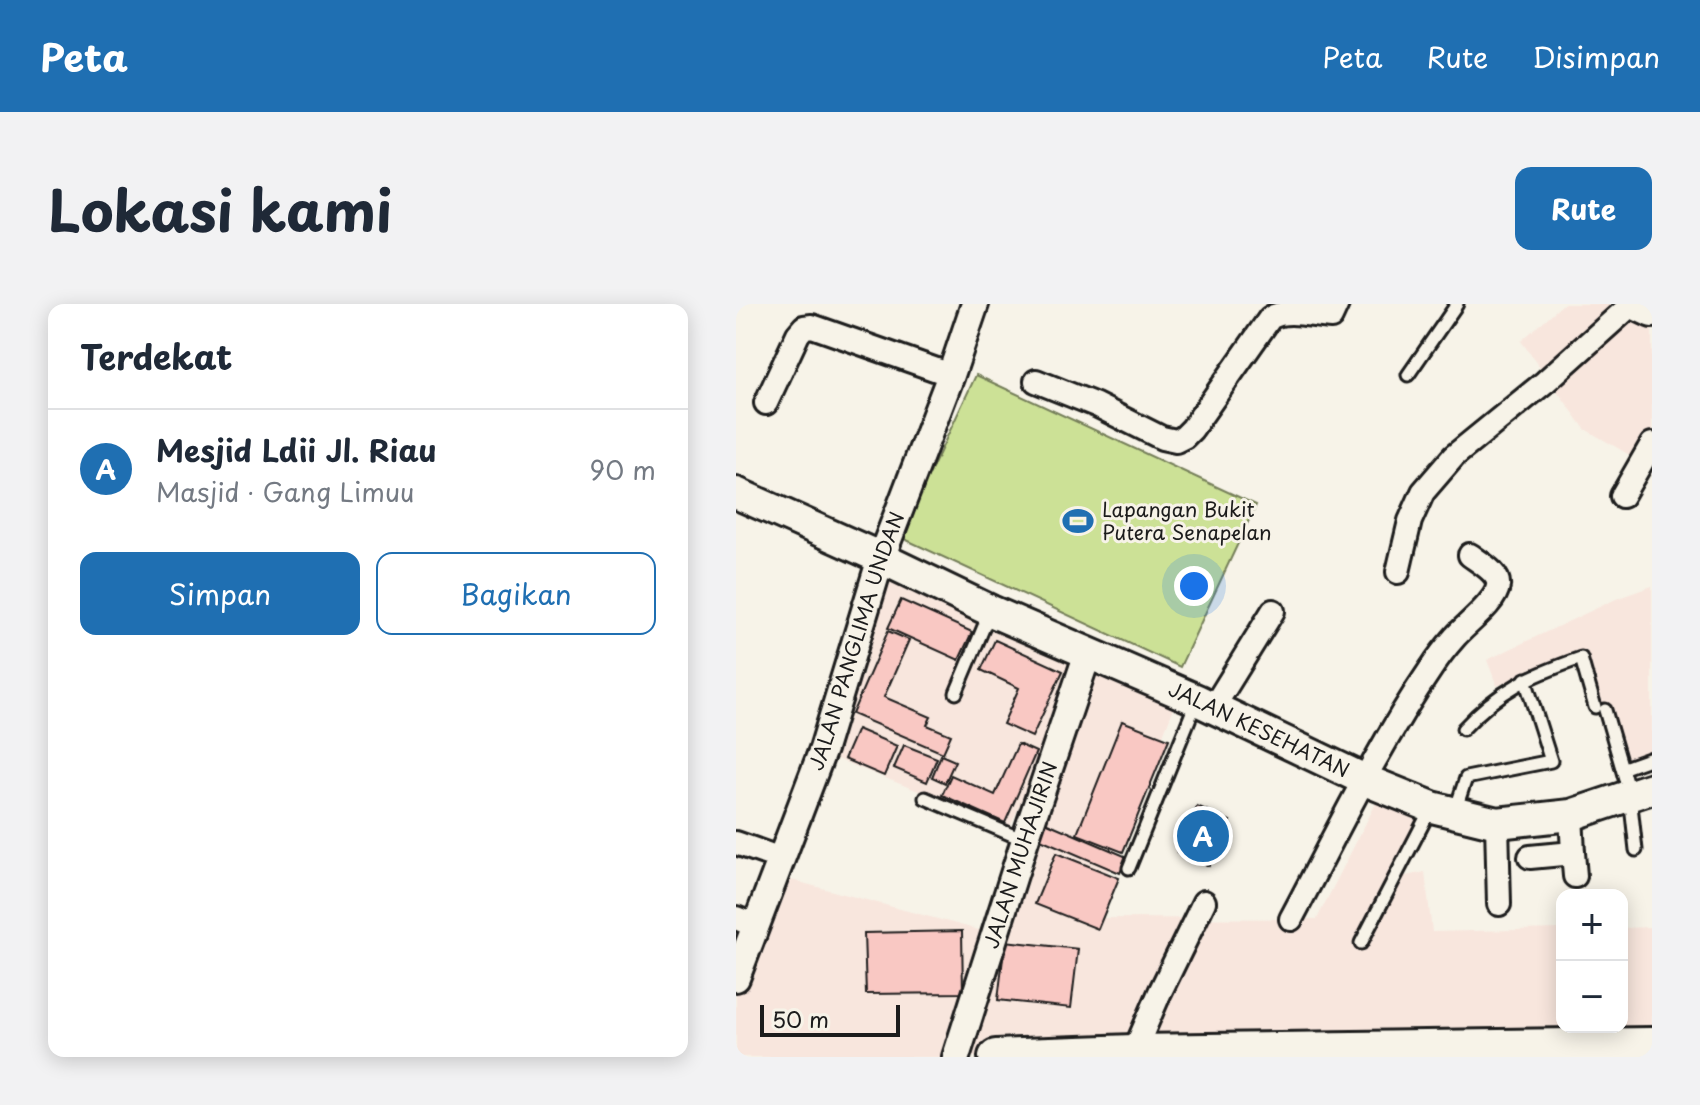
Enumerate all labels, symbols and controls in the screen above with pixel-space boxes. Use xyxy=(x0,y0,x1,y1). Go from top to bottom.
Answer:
text: Peta xyxy=(40,28,128,85)
text: Peta xyxy=(1322,35,1382,78)
text: Rute xyxy=(1426,35,1488,78)
text: Disimpan xyxy=(1532,35,1660,78)
text: Lokasi kami xyxy=(48,166,392,251)
button: Rute xyxy=(1515,167,1652,250)
text: Terdekat xyxy=(80,330,232,382)
text: Mesjid Ldii Jl. Riau xyxy=(156,427,437,472)
text: A xyxy=(96,450,116,489)
text: 90 m xyxy=(589,450,656,489)
text: Masjid · Gang Limuu xyxy=(156,472,414,511)
place label: Lapangan Bukit Putera Senapelan xyxy=(1102,494,1272,547)
sports icon: Lapangan Bukit Putera Senapelan xyxy=(1061,504,1095,538)
street label: JALAN PANGLIMA UNDAN xyxy=(800,507,911,774)
button: Simpan xyxy=(80,552,360,635)
button: Bagikan xyxy=(376,552,656,635)
your location xyxy=(1174,566,1214,606)
street label: JALAN KESEHATAN xyxy=(1164,673,1355,784)
street label: JALAN MUHAJIRIN xyxy=(975,757,1064,952)
pin: A xyxy=(1177,806,1229,866)
map controls xyxy=(1556,889,1628,1033)
button: + xyxy=(1556,889,1628,961)
button: − xyxy=(1556,961,1628,1033)
scale bar xyxy=(760,1001,900,1037)
text: 50 m xyxy=(772,1002,829,1035)

